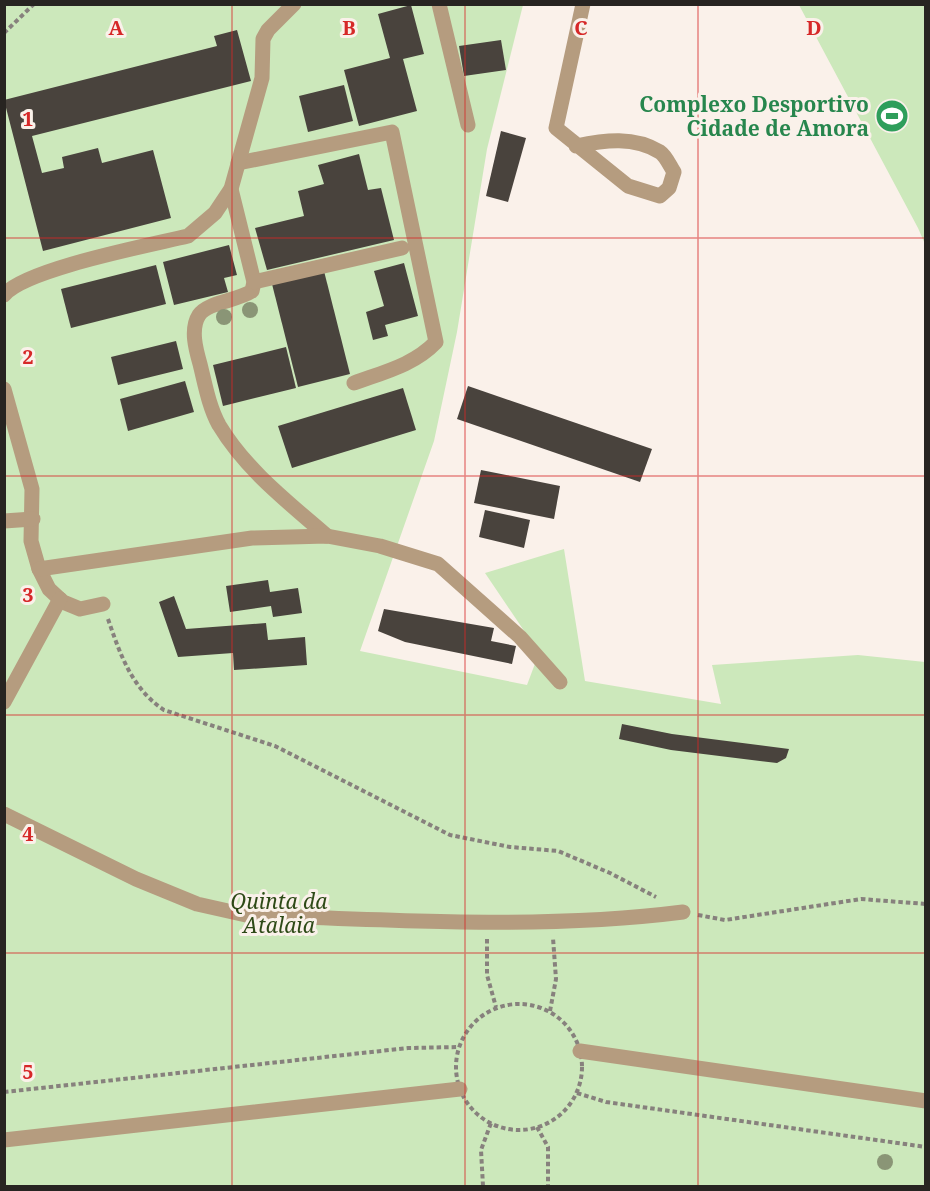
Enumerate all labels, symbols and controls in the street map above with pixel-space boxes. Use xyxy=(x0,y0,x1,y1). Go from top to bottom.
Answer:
text: A xyxy=(108,14,124,41)
text: B xyxy=(342,14,356,41)
text: C xyxy=(574,14,588,41)
text: D xyxy=(806,14,822,41)
place label: Complexo Desportivo Cidade de Amora xyxy=(639,90,869,142)
sports icon: Complexo Desportivo Cidade de Amora xyxy=(874,98,910,134)
text: 1 xyxy=(22,105,34,132)
text: 2 xyxy=(22,343,34,370)
text: 3 xyxy=(22,581,34,608)
text: 4 xyxy=(22,820,34,847)
park label: Quinta da Atalaia xyxy=(231,887,328,939)
text: 5 xyxy=(22,1058,34,1085)

